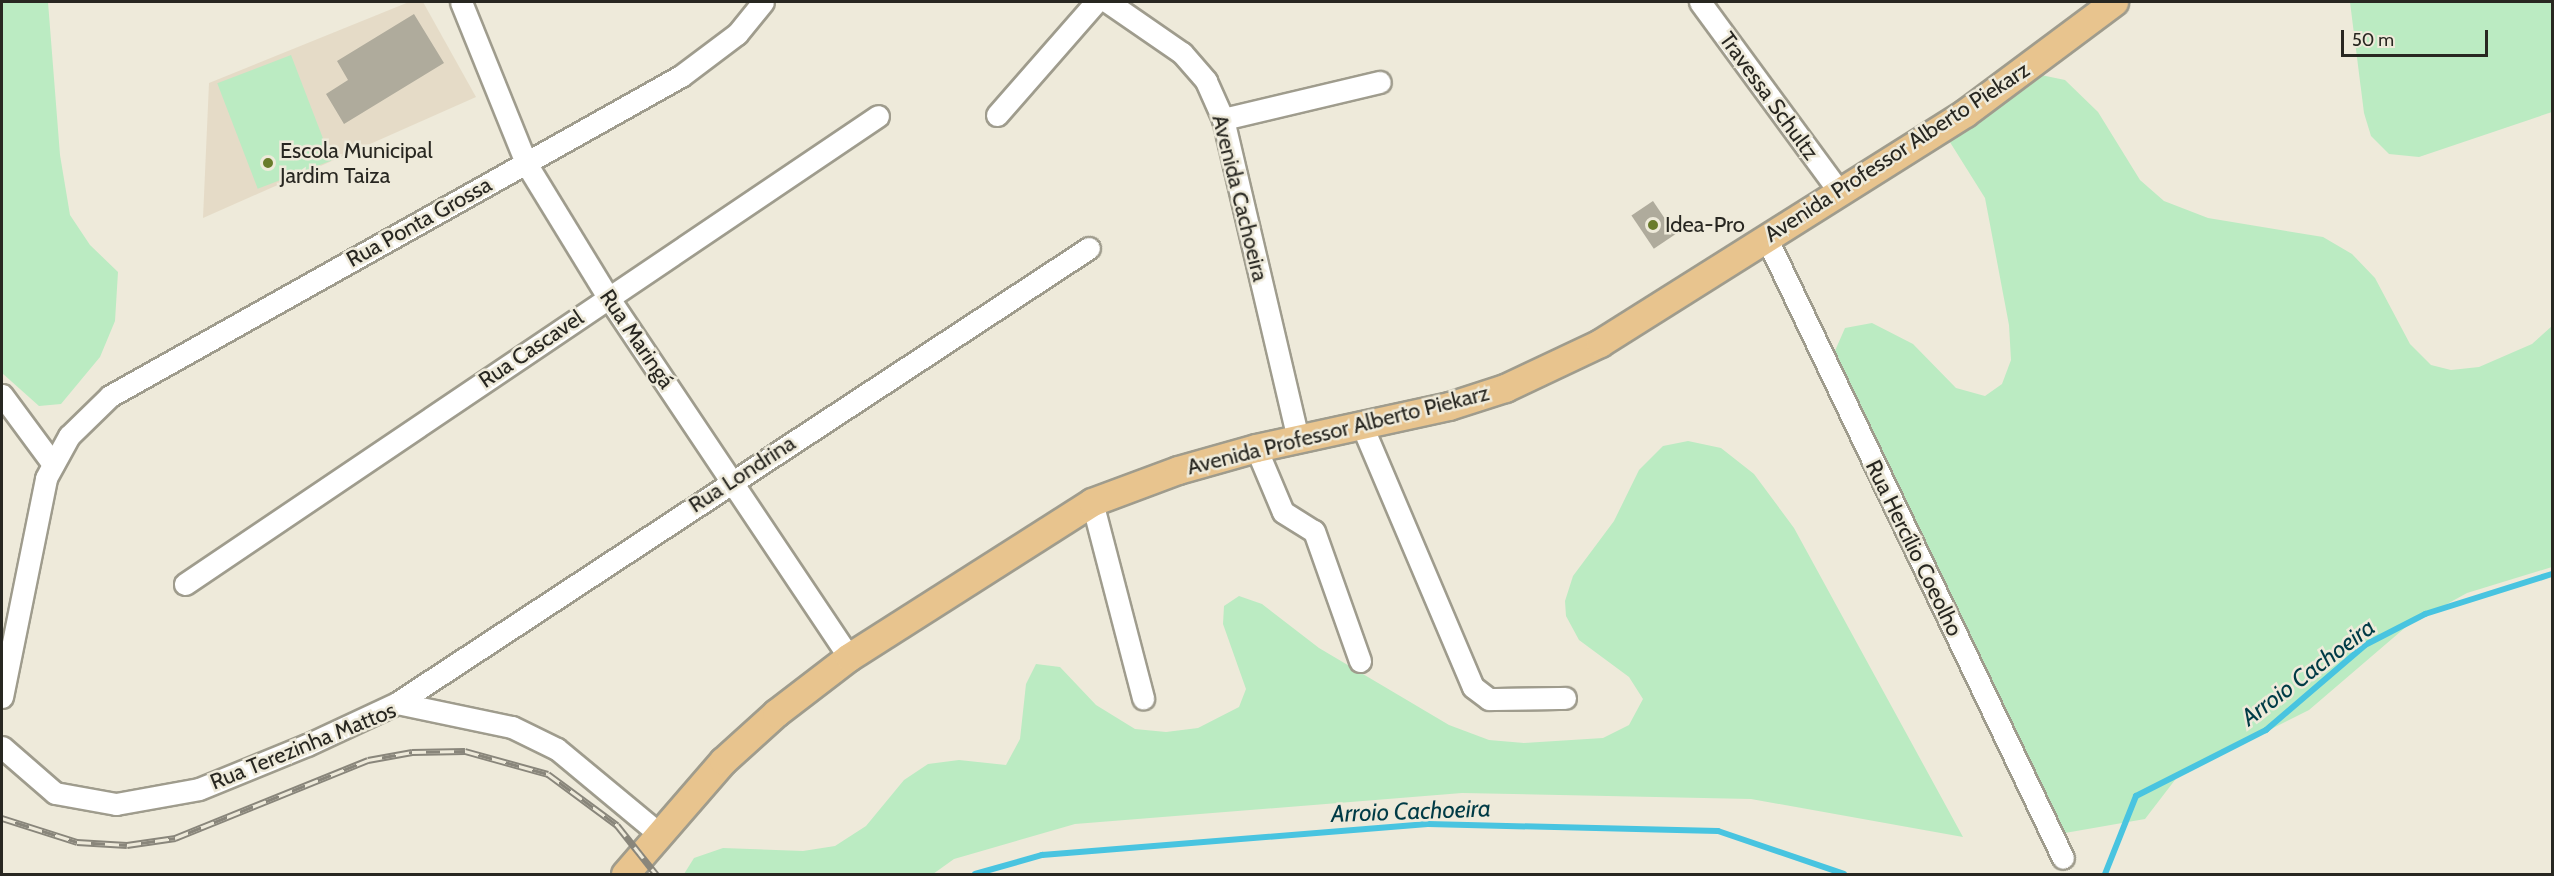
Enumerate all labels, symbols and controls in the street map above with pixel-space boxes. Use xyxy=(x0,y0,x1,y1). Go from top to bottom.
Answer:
scale bar xyxy=(2344,18,2491,56)
street label: Travessa Schultz xyxy=(1714,27,1824,165)
text: 50 m xyxy=(2352,29,2394,51)
street label: Avenida Professor Alberto Piekarz xyxy=(1760,56,2034,248)
street label: Avenida Cachoeira xyxy=(1207,112,1273,284)
place label: Escola Municipal Jardim Taiza xyxy=(280,137,433,188)
marker: Escola Municipal Jardim Taiza xyxy=(261,156,275,170)
street label: Rua Ponta Grossa xyxy=(342,171,496,273)
place label: Idea-Pro xyxy=(1665,212,1745,238)
marker: Idea-Pro xyxy=(1646,218,1660,232)
street label: Rua Maringá xyxy=(594,284,680,394)
street label: Rua Cascavel xyxy=(474,304,588,394)
street label: Avenida Professor Alberto Piekarz xyxy=(1184,380,1492,480)
street label: Rua Londrina xyxy=(684,430,800,518)
street label: Rua Hercílio Coeolho xyxy=(1860,456,1968,640)
water label: Arroio Cachoeira xyxy=(2235,612,2381,732)
street label: Rua Terezinha Mattos xyxy=(206,697,400,795)
water label: Arroio Cachoeira xyxy=(1331,794,1491,828)

